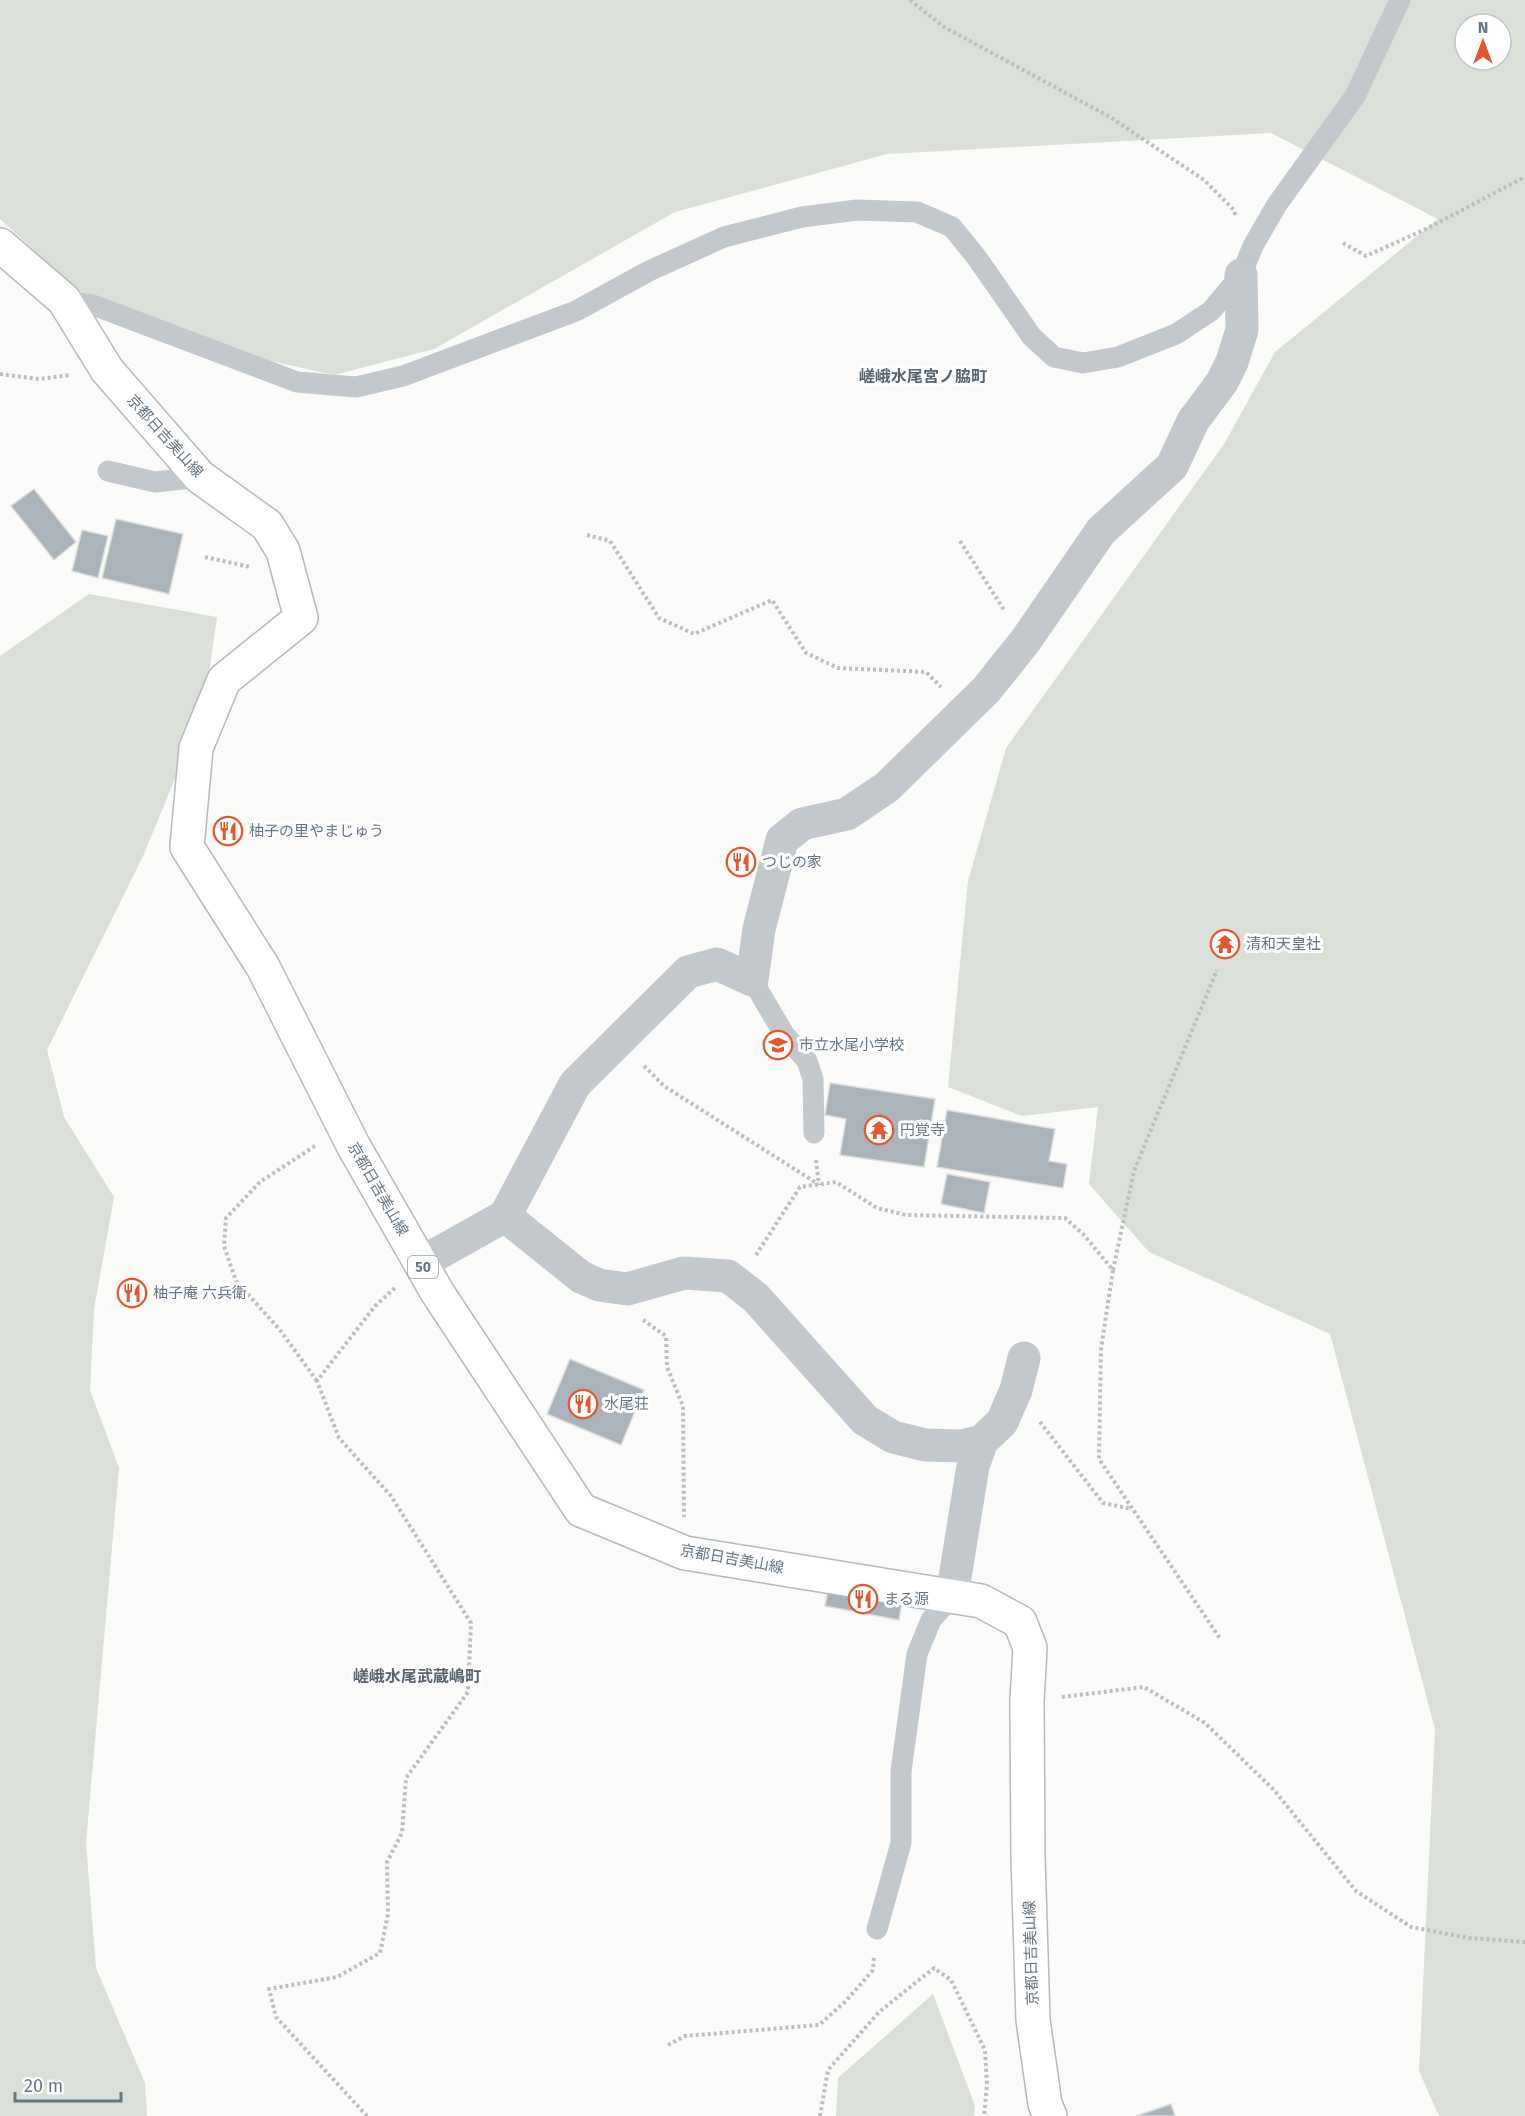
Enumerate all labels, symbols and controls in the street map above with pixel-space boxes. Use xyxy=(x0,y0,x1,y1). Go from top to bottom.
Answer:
north arrow xyxy=(1453,12,1513,72)
text: N xyxy=(1478,18,1488,37)
district label: 嵯峨水尾宮ノ脇町 xyxy=(859,367,987,386)
street label: 京都日吉美山線 xyxy=(123,391,207,481)
restaurant icon: 柚子の里やまじゅう xyxy=(212,815,244,847)
place label: 柚子の里やまじゅう xyxy=(249,822,384,840)
restaurant icon: つじの家 xyxy=(725,846,757,878)
place label: つじの家 xyxy=(762,853,822,871)
temple icon: 清和天皇社 xyxy=(1209,928,1241,960)
place label: 清和天皇社 xyxy=(1246,935,1321,953)
school or university icon: 市立水尾小学校 xyxy=(762,1029,794,1061)
place label: 市立水尾小学校 xyxy=(799,1036,904,1054)
temple icon: 円覚寺 xyxy=(863,1114,895,1146)
place label: 円覚寺 xyxy=(900,1121,945,1139)
street label: 京都日吉美山線 xyxy=(344,1139,412,1239)
road number: 50 xyxy=(408,1256,438,1278)
restaurant icon: 柚子庵 六兵衛 xyxy=(116,1277,148,1309)
place label: 柚子庵 六兵衛 xyxy=(153,1284,247,1302)
restaurant icon: 水尾荘 xyxy=(567,1388,599,1420)
place label: 水尾荘 xyxy=(604,1395,649,1413)
street label: 京都日吉美山線 xyxy=(679,1541,785,1577)
restaurant icon: まる源 xyxy=(847,1583,879,1615)
place label: まる源 xyxy=(884,1590,929,1608)
district label: 嵯峨水尾武蔵嶋町 xyxy=(353,1667,481,1686)
street label: 京都日吉美山線 xyxy=(1020,1900,1042,2006)
scale bar xyxy=(15,2065,122,2103)
text: 20 m xyxy=(24,2075,63,2097)

